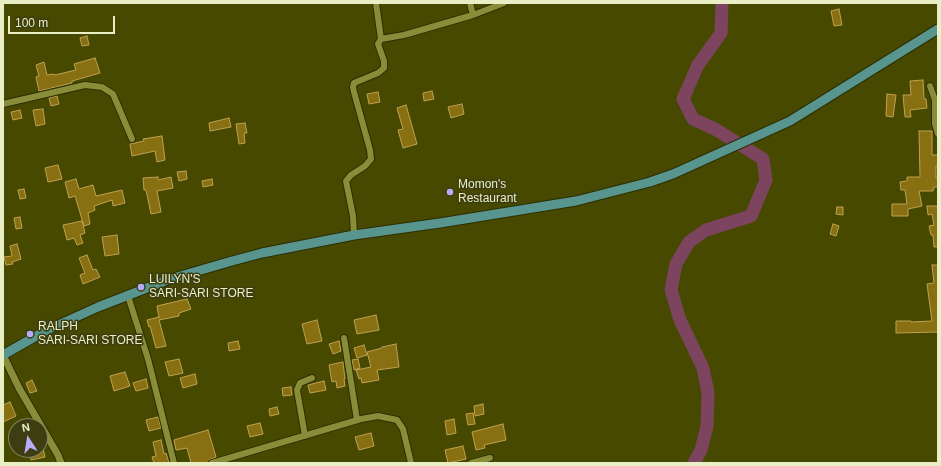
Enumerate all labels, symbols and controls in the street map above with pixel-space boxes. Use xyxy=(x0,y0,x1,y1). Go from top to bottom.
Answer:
scale bar xyxy=(10,8,117,34)
text: 100 m xyxy=(15,16,48,30)
place label: Momon's Restaurant xyxy=(458,178,517,206)
marker: Momon's Restaurant xyxy=(445,187,455,197)
place label: LUILYN'S SARI-SARI STORE xyxy=(149,273,253,301)
marker: LUILYN'S SARI-SARI STORE xyxy=(136,282,146,292)
place label: RALPH SARI-SARI STORE xyxy=(38,320,142,348)
marker: RALPH SARI-SARI STORE xyxy=(25,329,35,339)
north arrow xyxy=(8,418,48,458)
text: N xyxy=(21,421,31,434)

